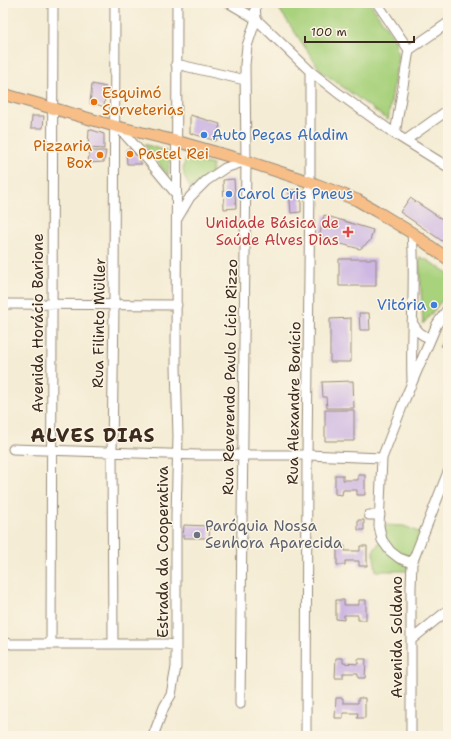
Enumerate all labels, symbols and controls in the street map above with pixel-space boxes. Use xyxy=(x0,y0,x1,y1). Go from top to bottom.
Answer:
scale bar xyxy=(305,18,414,44)
text: 100 m xyxy=(311,24,347,40)
place label: Esquimó Sorveterias xyxy=(102,83,184,120)
marker: Esquimó Sorveterias xyxy=(89,97,99,107)
place label: Auto Peças Aladim xyxy=(212,125,348,145)
marker: Auto Peças Aladim xyxy=(199,130,209,140)
place label: Pizzaria Box xyxy=(33,136,93,173)
place label: Pastel Rei xyxy=(138,144,209,164)
marker: Pastel Rei xyxy=(125,149,135,159)
marker: Pizzaria Box xyxy=(95,150,105,160)
place label: Carol Cris Pneus xyxy=(237,184,354,204)
marker: Carol Cris Pneus xyxy=(224,189,234,199)
place label: Unidade Básica de Saúde Alves Dias xyxy=(206,213,339,250)
marker: Unidade Básica de Saúde Alves Dias xyxy=(342,226,354,238)
street label: Avenida Horácio Barione xyxy=(28,233,48,413)
street label: Rua Filinto Müller xyxy=(88,258,110,388)
street label: Rua Reverendo Paulo Lício Rizzo xyxy=(218,259,242,495)
place label: Vitória xyxy=(377,295,427,315)
marker: Vitória xyxy=(429,300,439,310)
street label: Rua Alexandre Bonício xyxy=(283,321,305,485)
district label: ALVES DIAS xyxy=(31,423,155,448)
street label: Estrada da Cooperativa xyxy=(153,465,173,638)
place label: Paróquia Nossa Senhora Aparecida xyxy=(205,516,343,553)
marker: Paróquia Nossa Senhora Aparecida xyxy=(192,530,202,540)
street label: Avenida Soldano xyxy=(387,576,407,698)

